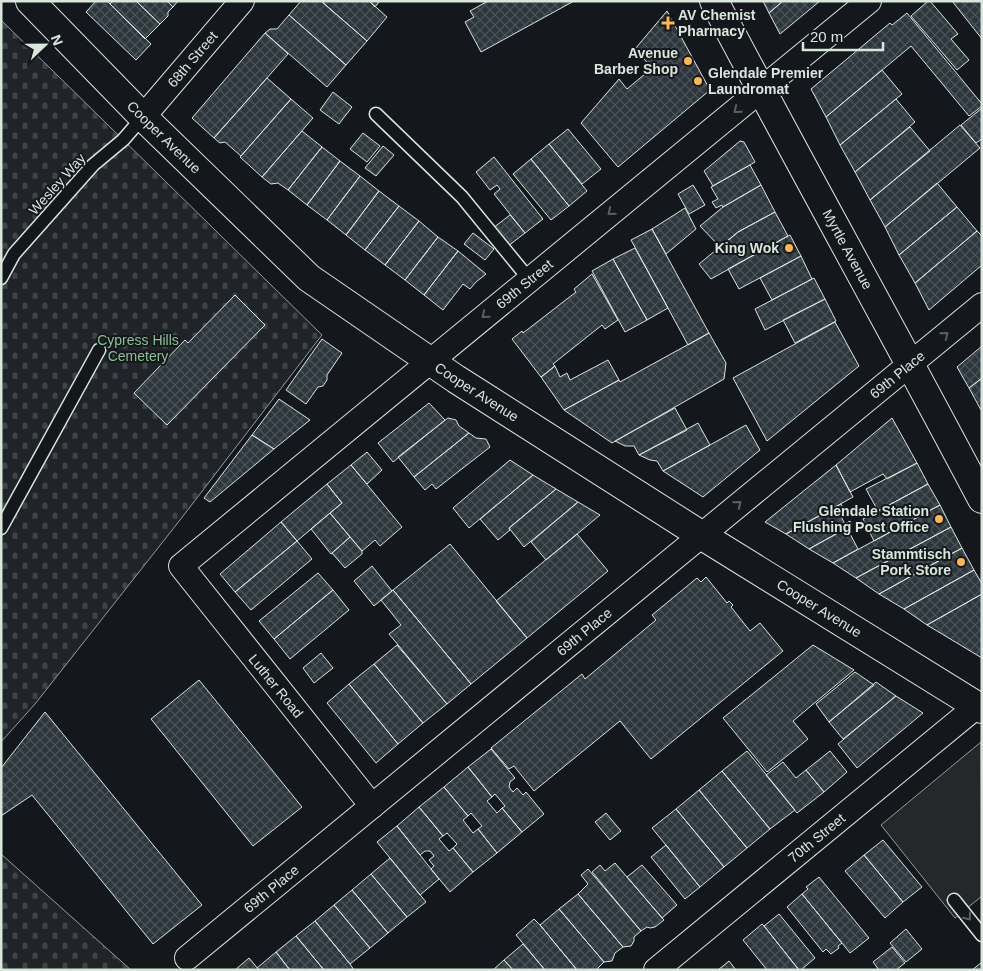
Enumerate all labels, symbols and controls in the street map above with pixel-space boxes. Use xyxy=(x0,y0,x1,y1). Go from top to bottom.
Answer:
place label: AV Chemist Pharmacy xyxy=(678,7,756,39)
marker: AV Chemist Pharmacy xyxy=(662,17,674,29)
north arrow xyxy=(20,20,70,70)
scale bar xyxy=(803,20,883,52)
street label: 68th Street xyxy=(164,28,221,90)
text: 20 m xyxy=(810,28,843,45)
text: N xyxy=(48,32,66,48)
place label: Avenue Barber Shop xyxy=(594,45,678,77)
marker: Avenue Barber Shop xyxy=(682,55,694,67)
place label: Glendale Premier Laundromat xyxy=(708,65,824,97)
marker: Glendale Premier Laundromat xyxy=(692,75,704,87)
street label: Cooper Avenue xyxy=(124,98,204,177)
one-way arrow xyxy=(733,104,742,113)
street label: Wesley Way xyxy=(25,150,89,218)
one-way arrow xyxy=(608,207,617,215)
street label: Myrtle Avenue xyxy=(819,207,876,292)
place label: King Wok xyxy=(715,240,779,256)
marker: King Wok xyxy=(783,242,795,254)
street label: 69th Street xyxy=(493,256,556,312)
one-way arrow xyxy=(482,310,491,318)
one-way arrow xyxy=(940,331,949,340)
park label: Cypress Hills Cemetery xyxy=(97,332,179,364)
street label: 69th Place xyxy=(866,347,928,402)
street label: Cooper Avenue xyxy=(432,359,522,425)
one-way arrow xyxy=(732,502,741,510)
place label: Glendale Station Flushing Post Office xyxy=(793,503,929,535)
marker: Glendale Station Flushing Post Office xyxy=(933,513,945,525)
place label: Stammtisch Pork Store xyxy=(872,546,951,578)
marker: Stammtisch Pork Store xyxy=(955,556,967,568)
street label: Cooper Avenue xyxy=(774,576,865,640)
street label: 69th Place xyxy=(554,604,615,659)
street label: Luther Road xyxy=(246,651,306,721)
street label: 70th Street xyxy=(785,810,848,866)
street label: 69th Place xyxy=(241,861,302,916)
one-way arrow xyxy=(962,911,971,921)

